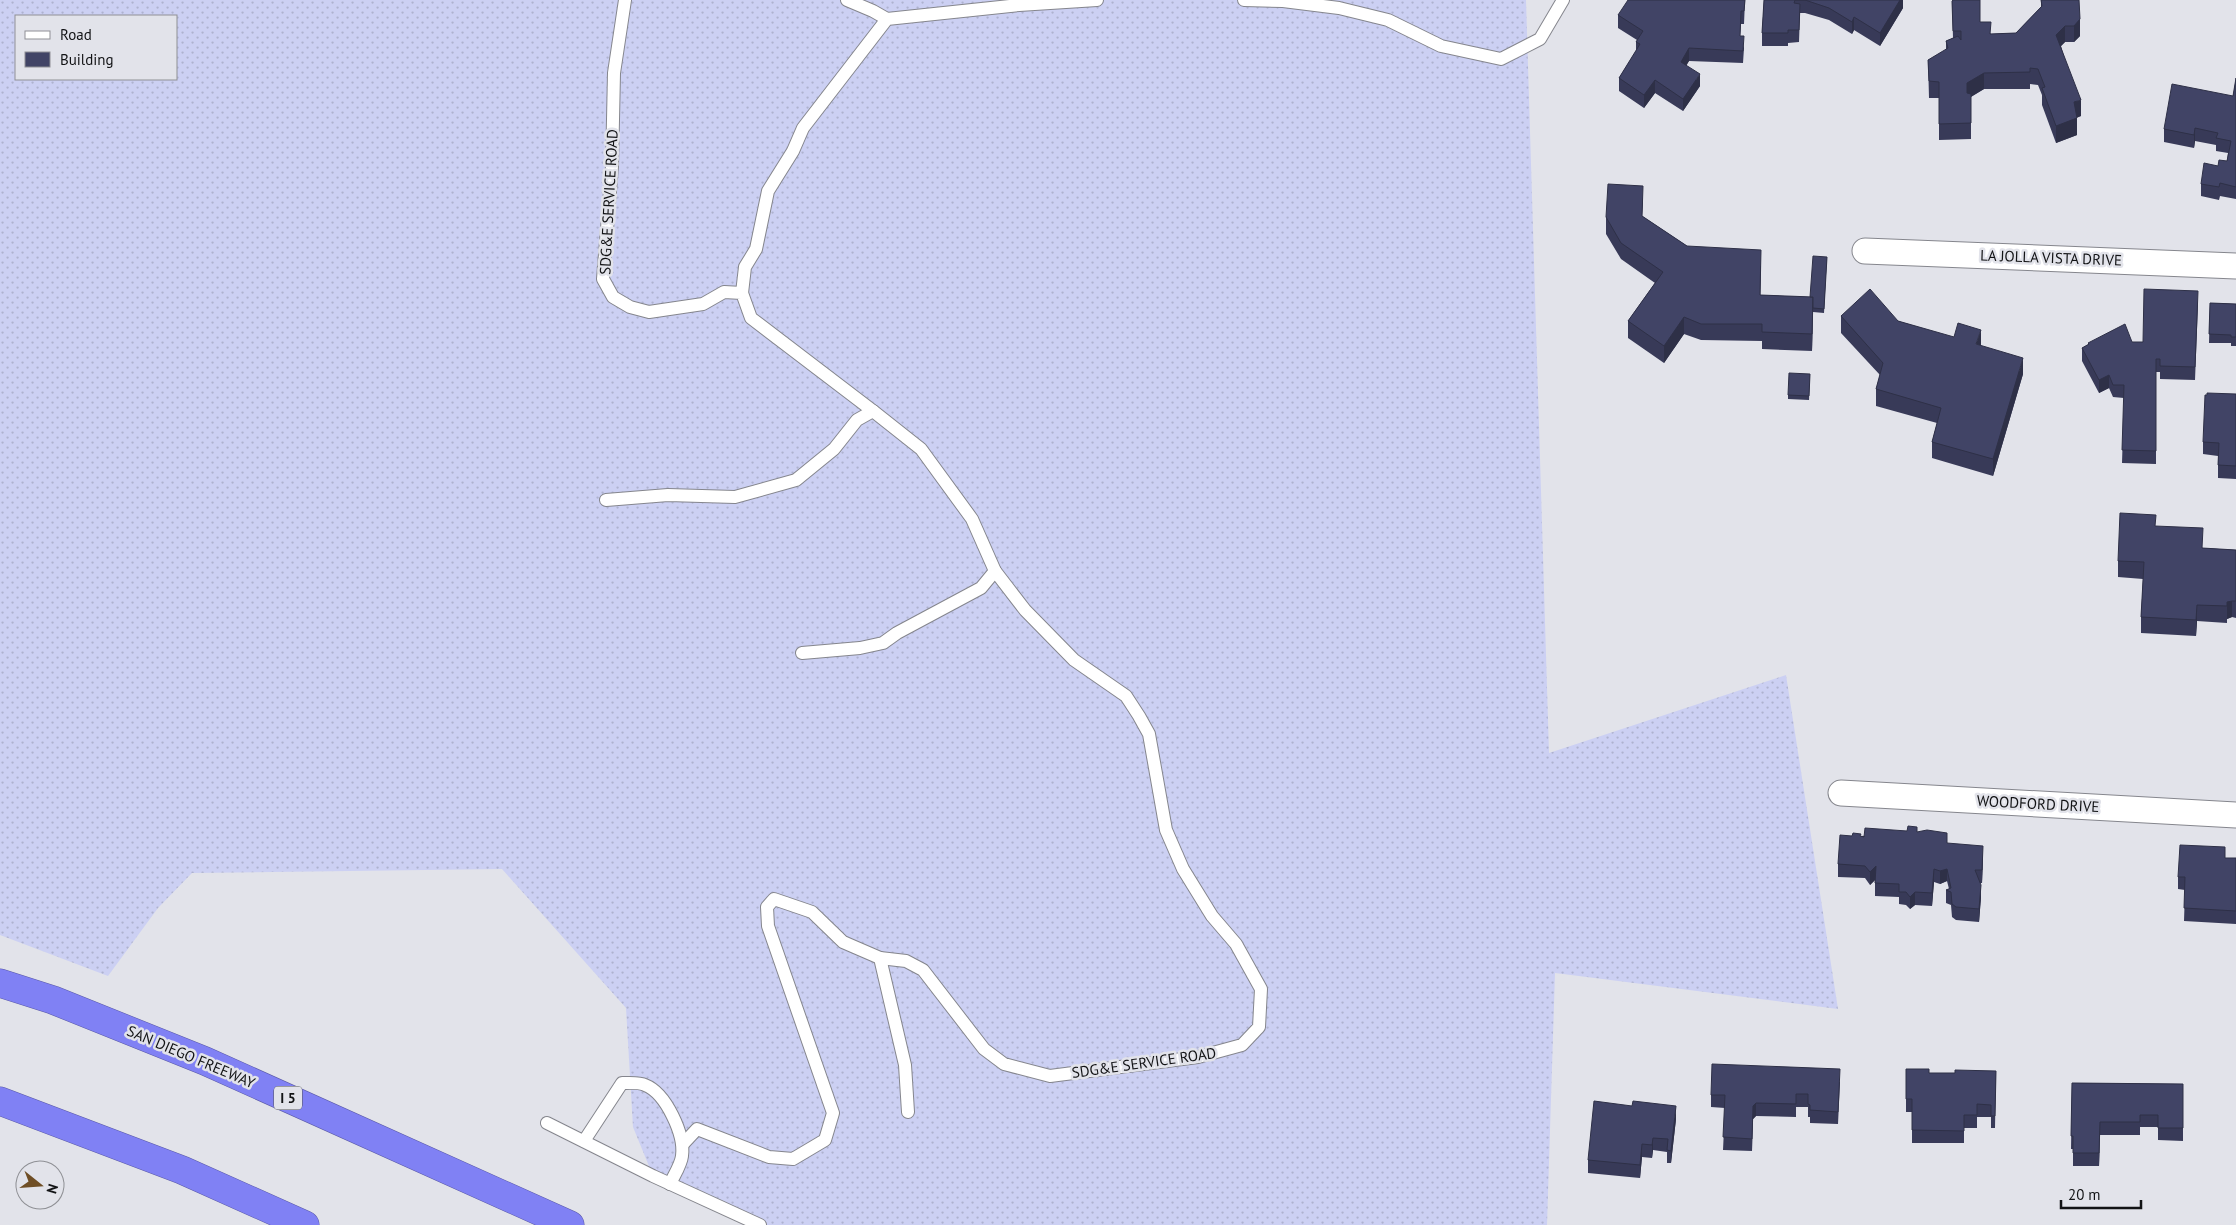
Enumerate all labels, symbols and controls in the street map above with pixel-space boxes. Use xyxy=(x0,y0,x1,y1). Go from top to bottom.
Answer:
legend xyxy=(15,15,178,80)
text: Road xyxy=(60,25,92,44)
text: Building xyxy=(60,50,114,69)
street label: SDG&E SERVICE ROAD xyxy=(595,129,622,275)
street label: LA JOLLA VISTA DRIVE xyxy=(1980,246,2122,269)
street label: WOODFORD DRIVE xyxy=(1976,791,2100,816)
street label: SAN DIEGO FREEWAY xyxy=(124,1021,259,1092)
street label: SDG&E SERVICE ROAD xyxy=(1070,1043,1217,1082)
road number: I 5 xyxy=(274,1086,302,1110)
north arrow xyxy=(15,1160,65,1210)
scale bar xyxy=(2061,1178,2141,1210)
text: N xyxy=(42,1182,62,1196)
text: 20 m xyxy=(2068,1185,2101,1204)

